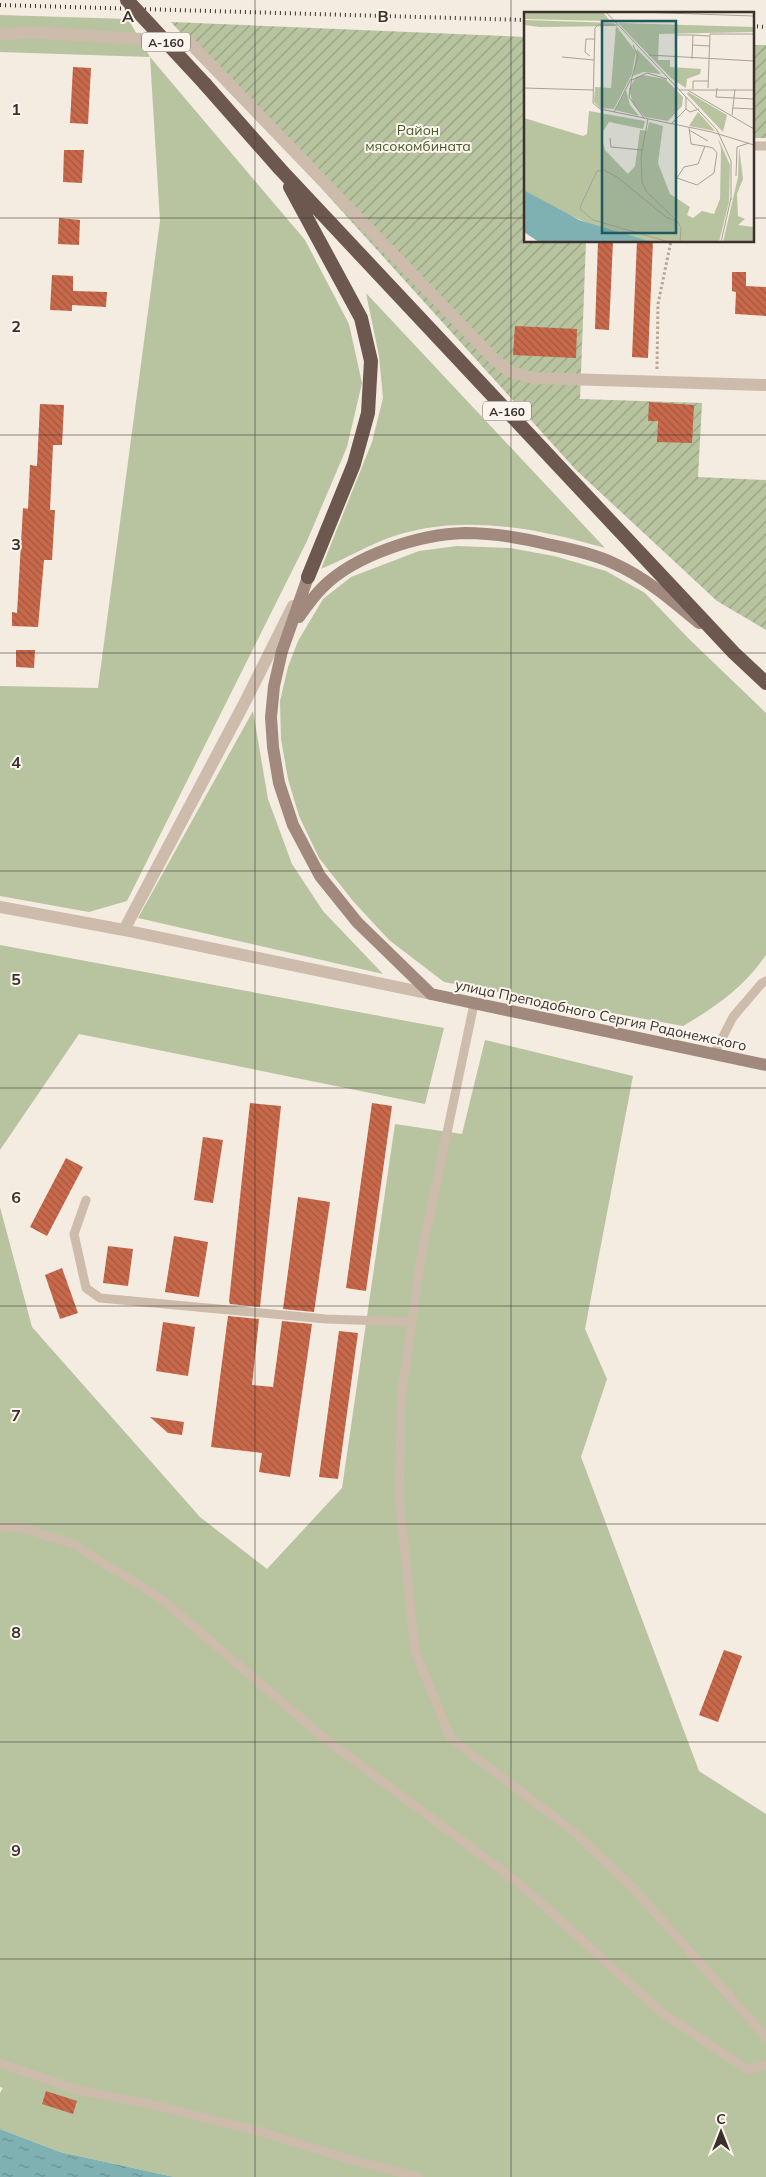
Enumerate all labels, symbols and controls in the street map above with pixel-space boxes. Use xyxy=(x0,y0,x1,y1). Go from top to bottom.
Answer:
text: A xyxy=(122,6,134,26)
text: B xyxy=(377,6,389,26)
inset map xyxy=(524,12,754,242)
road number: А-160 xyxy=(142,32,190,52)
text: 1 xyxy=(11,99,21,119)
park label: Район мясокомбината xyxy=(365,121,471,155)
text: 2 xyxy=(11,316,21,336)
road number: А-160 xyxy=(483,402,531,421)
text: 3 xyxy=(11,534,21,554)
text: 4 xyxy=(11,752,21,772)
text: 5 xyxy=(11,969,21,989)
street label: улица Преподобного Сергия Радонежского xyxy=(454,975,748,1055)
text: 6 xyxy=(11,1187,21,1207)
text: 7 xyxy=(11,1405,21,1425)
text: 8 xyxy=(11,1622,21,1642)
text: 9 xyxy=(11,1840,21,1860)
north arrow xyxy=(696,2107,746,2157)
text: С xyxy=(716,2110,726,2128)

